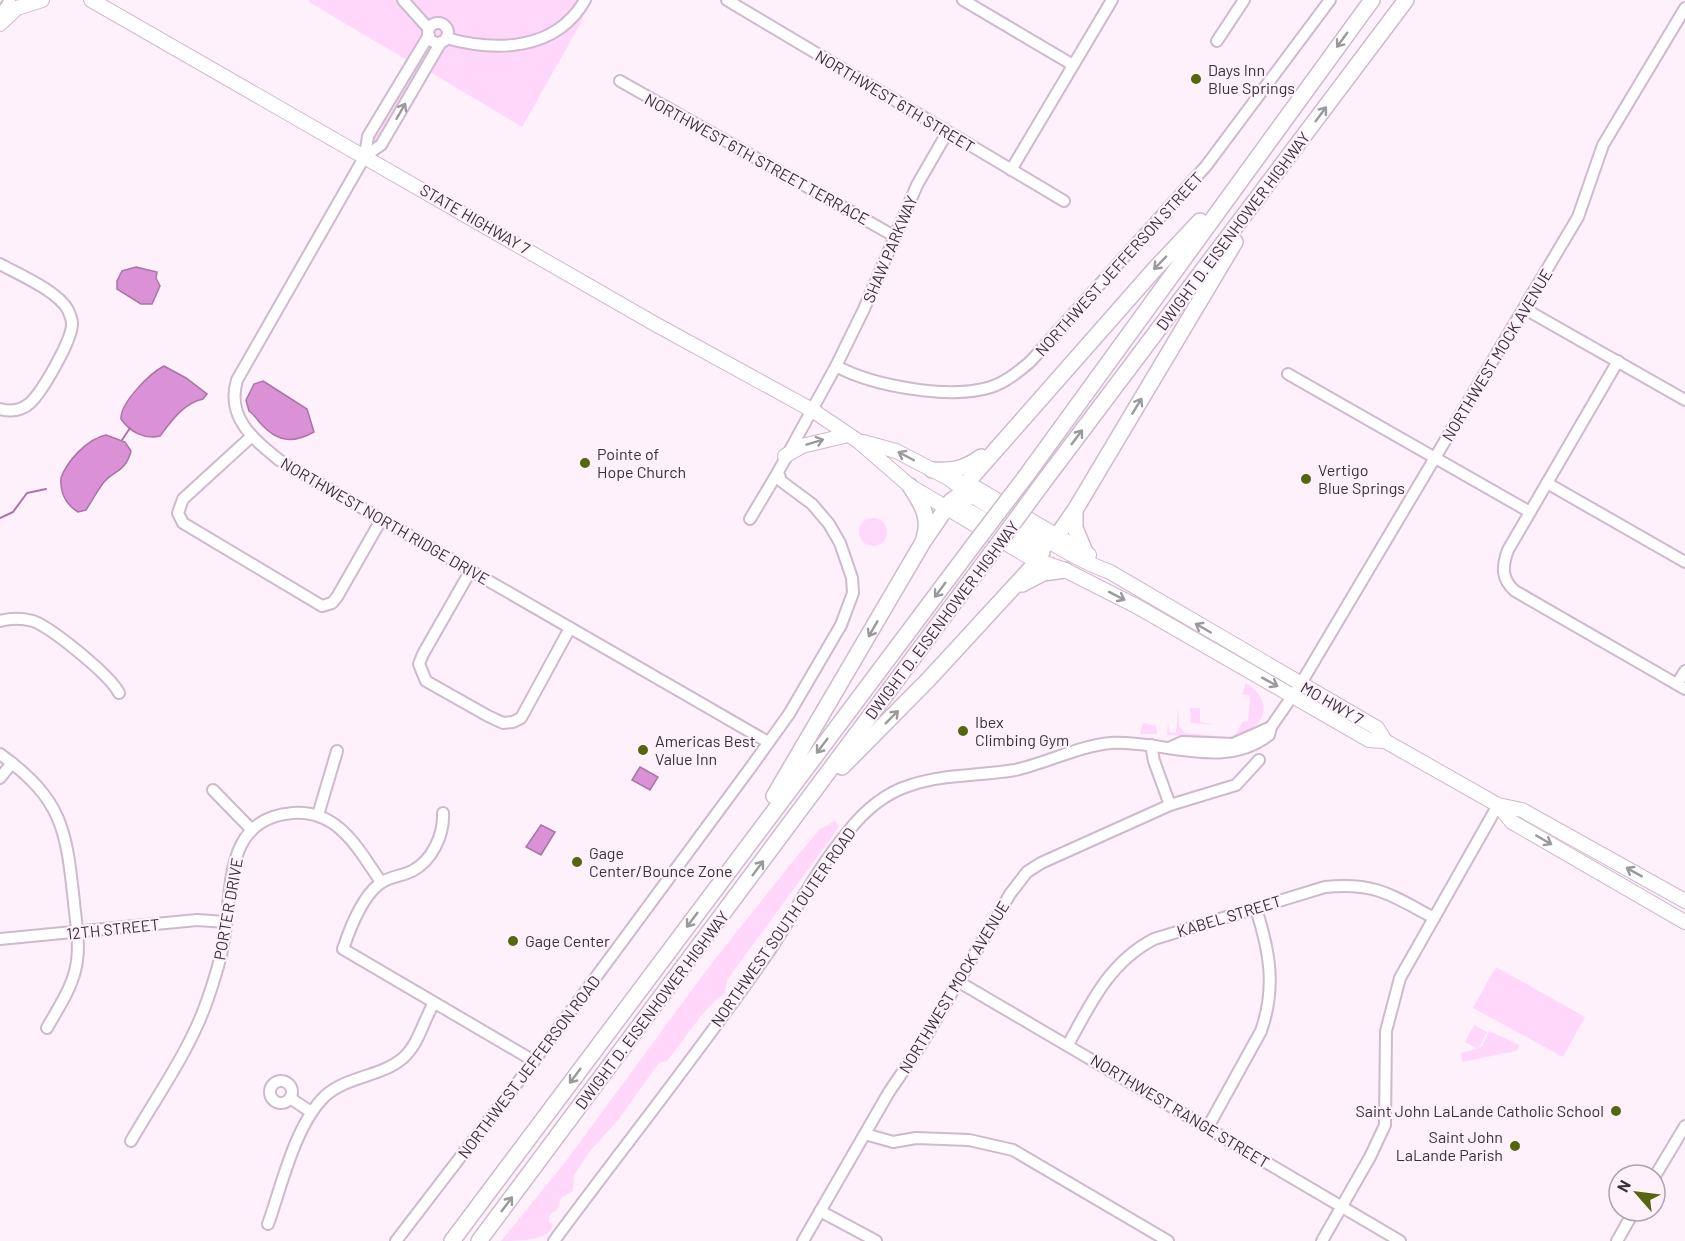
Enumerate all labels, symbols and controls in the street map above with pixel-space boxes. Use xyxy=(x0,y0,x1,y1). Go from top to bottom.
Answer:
one-way arrow xyxy=(1336,31,1349,47)
street label: NORTHWEST 6TH STREET xyxy=(812,45,978,156)
place label: Days Inn Blue Springs xyxy=(1208,60,1295,97)
marker: Days Inn Blue Springs xyxy=(1189,72,1203,86)
street label: NORTHWEST 6TH STREET TERRACE xyxy=(642,89,873,228)
one-way arrow xyxy=(395,103,407,120)
one-way arrow xyxy=(1315,107,1327,123)
street label: DWIGHT D. EISENHOWER HIGHWAY xyxy=(1152,128,1313,334)
street label: NORTHWEST JEFFERSON STREET xyxy=(1031,168,1206,360)
street label: STATE HIGHWAY 7 xyxy=(417,179,534,258)
street label: SHAW PARKWAY xyxy=(858,192,921,305)
one-way arrow xyxy=(1152,256,1167,271)
street label: NORTHWEST MOCK AVENUE xyxy=(1438,265,1556,444)
one-way arrow xyxy=(1132,398,1144,415)
one-way arrow xyxy=(1071,430,1083,446)
one-way arrow xyxy=(805,436,824,447)
place label: Pointe of Hope Church xyxy=(597,444,686,481)
one-way arrow xyxy=(897,450,915,461)
street label: NORTHWEST NORTH RIDGE DRIVE xyxy=(278,453,493,588)
marker: Pointe of Hope Church xyxy=(578,456,592,470)
place label: Vertigo Blue Springs xyxy=(1318,460,1405,497)
marker: Vertigo Blue Springs xyxy=(1299,472,1313,486)
street label: DWIGHT D. EISENHOWER HIGHWAY xyxy=(861,517,1022,723)
one-way arrow xyxy=(934,582,947,598)
one-way arrow xyxy=(1108,591,1126,603)
one-way arrow xyxy=(867,620,878,638)
one-way arrow xyxy=(1195,622,1212,634)
one-way arrow xyxy=(1260,677,1278,688)
street label: MO HWY 7 xyxy=(1298,677,1367,728)
one-way arrow xyxy=(884,710,899,725)
place label: Ibex Climbing Gym xyxy=(975,712,1069,749)
marker: Ibex Climbing Gym xyxy=(956,724,970,738)
place label: Americas Best Value Inn xyxy=(655,731,756,768)
one-way arrow xyxy=(816,737,829,753)
marker: Americas Best Value Inn xyxy=(636,743,650,757)
street label: NORTHWEST SOUTH OUTER ROAD xyxy=(706,823,859,1030)
one-way arrow xyxy=(1535,835,1552,847)
place label: Gage Center/Bounce Zone xyxy=(589,843,733,880)
marker: Gage Center/Bounce Zone xyxy=(570,855,584,869)
street label: PORTER DRIVE xyxy=(209,856,246,962)
one-way arrow xyxy=(751,861,764,877)
one-way arrow xyxy=(1626,866,1643,878)
street label: KABEL STREET xyxy=(1174,891,1283,940)
street label: NORTHWEST MOCK AVENUE xyxy=(895,897,1013,1076)
street label: DWIGHT D. EISENHOWER HIGHWAY xyxy=(571,907,732,1113)
one-way arrow xyxy=(685,911,698,927)
street label: 12TH STREET xyxy=(66,914,160,943)
place label: Gage Center xyxy=(525,931,610,950)
marker: Gage Center xyxy=(506,934,520,948)
street label: NORTHWEST JEFFERSON ROAD xyxy=(454,971,604,1162)
street label: NORTHWEST RANGE STREET xyxy=(1088,1050,1273,1171)
one-way arrow xyxy=(569,1067,581,1083)
place label: Saint John LaLande Catholic School xyxy=(1356,1101,1604,1120)
marker: Saint John LaLande Catholic School xyxy=(1609,1104,1623,1118)
place label: Saint John LaLande Parish xyxy=(1396,1127,1503,1164)
marker: Saint John LaLande Parish xyxy=(1508,1139,1522,1153)
north arrow xyxy=(1607,1163,1667,1223)
text: N xyxy=(1612,1177,1634,1195)
one-way arrow xyxy=(500,1197,513,1213)

